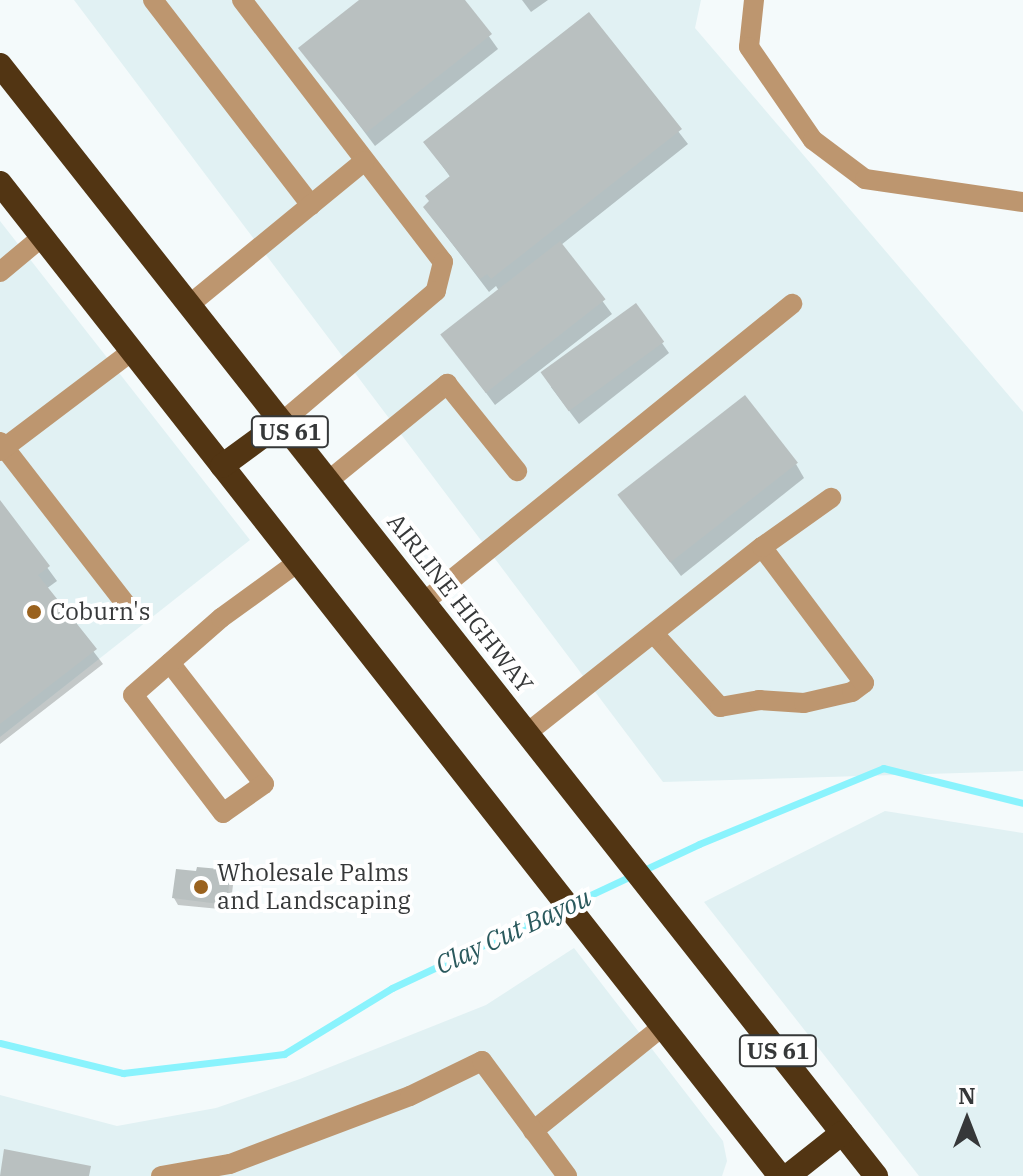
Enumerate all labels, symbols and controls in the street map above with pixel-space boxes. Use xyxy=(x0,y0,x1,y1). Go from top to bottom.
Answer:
road number: US 61 xyxy=(250,414,330,450)
street label: AIRLINE HIGHWAY xyxy=(381,508,539,698)
place label: Coburn's xyxy=(50,598,151,626)
marker: Coburn's xyxy=(25,603,43,621)
place label: Wholesale Palms and Landscaping xyxy=(217,859,411,915)
marker: Wholesale Palms and Landscaping xyxy=(192,878,210,896)
water label: Clay Cut Bayou xyxy=(430,881,596,981)
road number: US 61 xyxy=(738,1033,818,1069)
north arrow xyxy=(927,1080,1007,1160)
text: N xyxy=(958,1081,976,1110)

